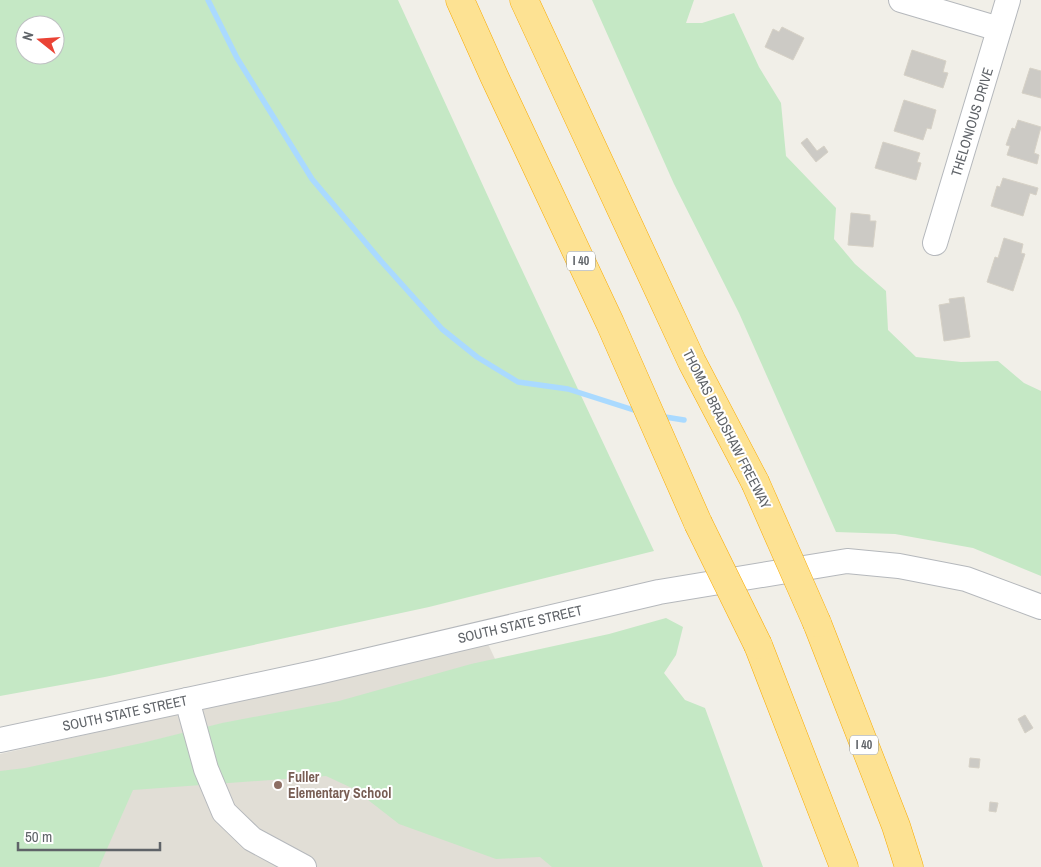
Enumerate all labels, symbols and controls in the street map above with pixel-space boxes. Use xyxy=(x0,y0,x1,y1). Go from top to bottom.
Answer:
north arrow xyxy=(15,15,65,65)
text: N xyxy=(18,30,37,43)
street label: THELONIOUS DRIVE xyxy=(947,65,997,179)
road number: I 40 xyxy=(567,252,595,270)
street label: THOMAS BRADSHAW FREEWAY xyxy=(679,346,775,512)
street label: SOUTH STATE STREET xyxy=(456,601,584,647)
street label: SOUTH STATE STREET xyxy=(61,691,189,735)
road number: I 40 xyxy=(850,736,878,754)
place label: Fuller Elementary School xyxy=(288,768,391,802)
marker: Fuller Elementary School xyxy=(272,779,284,791)
scale bar xyxy=(18,820,160,852)
text: 50 m xyxy=(25,826,52,847)

